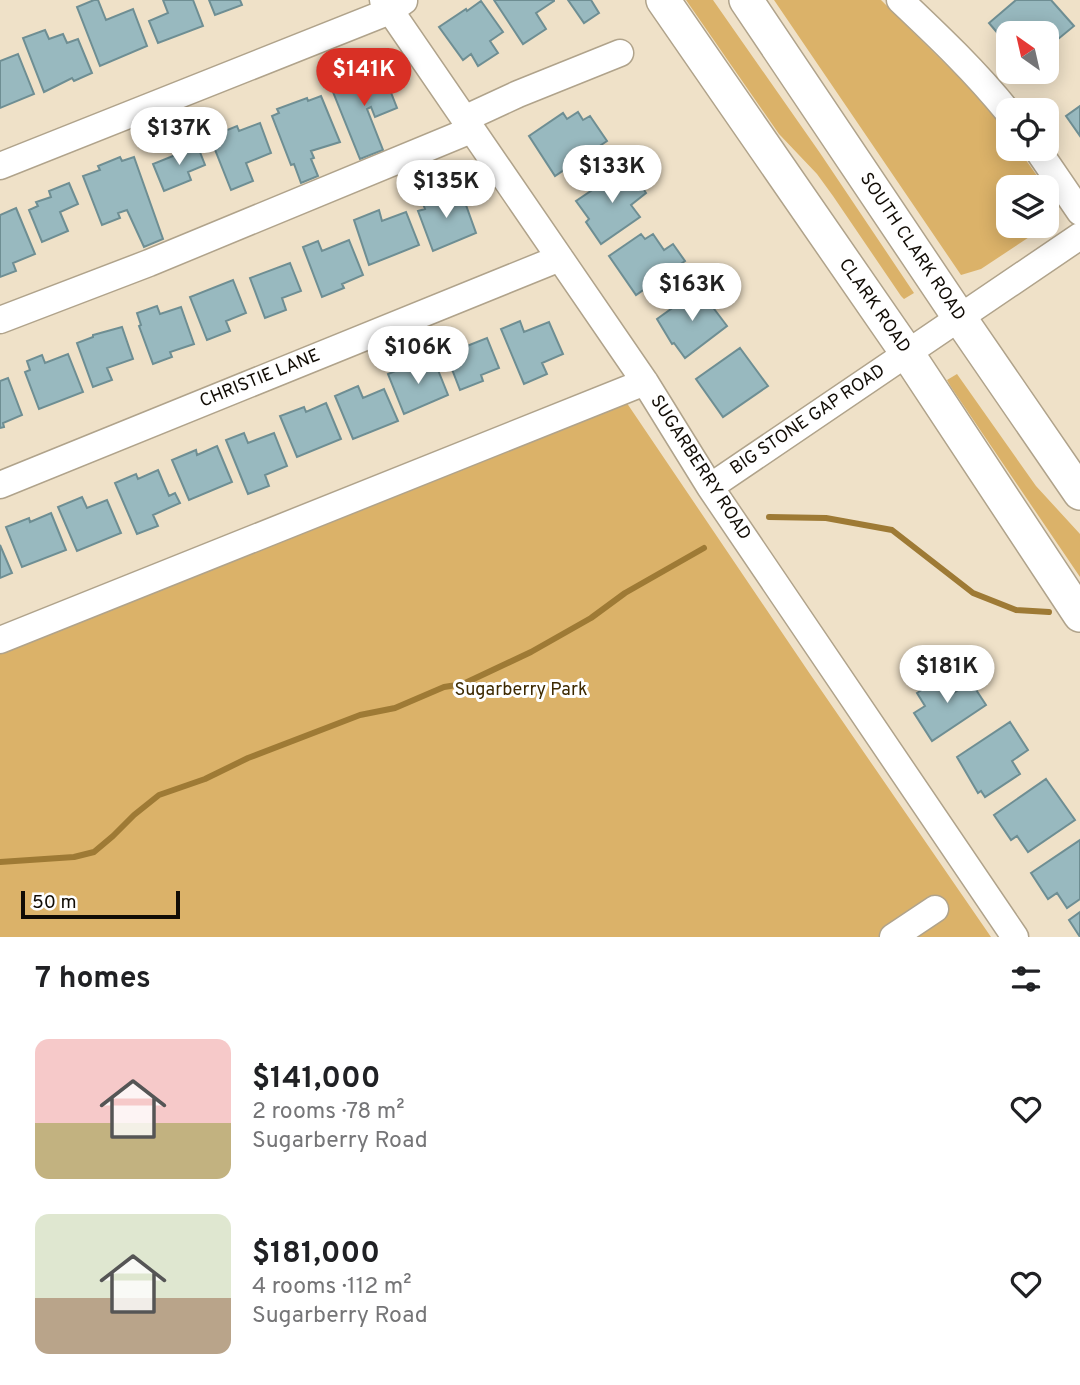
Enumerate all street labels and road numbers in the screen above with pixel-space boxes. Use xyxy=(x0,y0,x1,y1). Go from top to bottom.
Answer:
street label: SOUTH CLARK ROAD xyxy=(854,169,970,325)
street label: CLARK ROAD xyxy=(834,255,914,357)
street label: CHRISTIE LANE xyxy=(197,344,323,414)
street label: BIG STONE GAP ROAD xyxy=(726,360,890,480)
street label: SUGARBERRY ROAD xyxy=(644,391,756,545)

